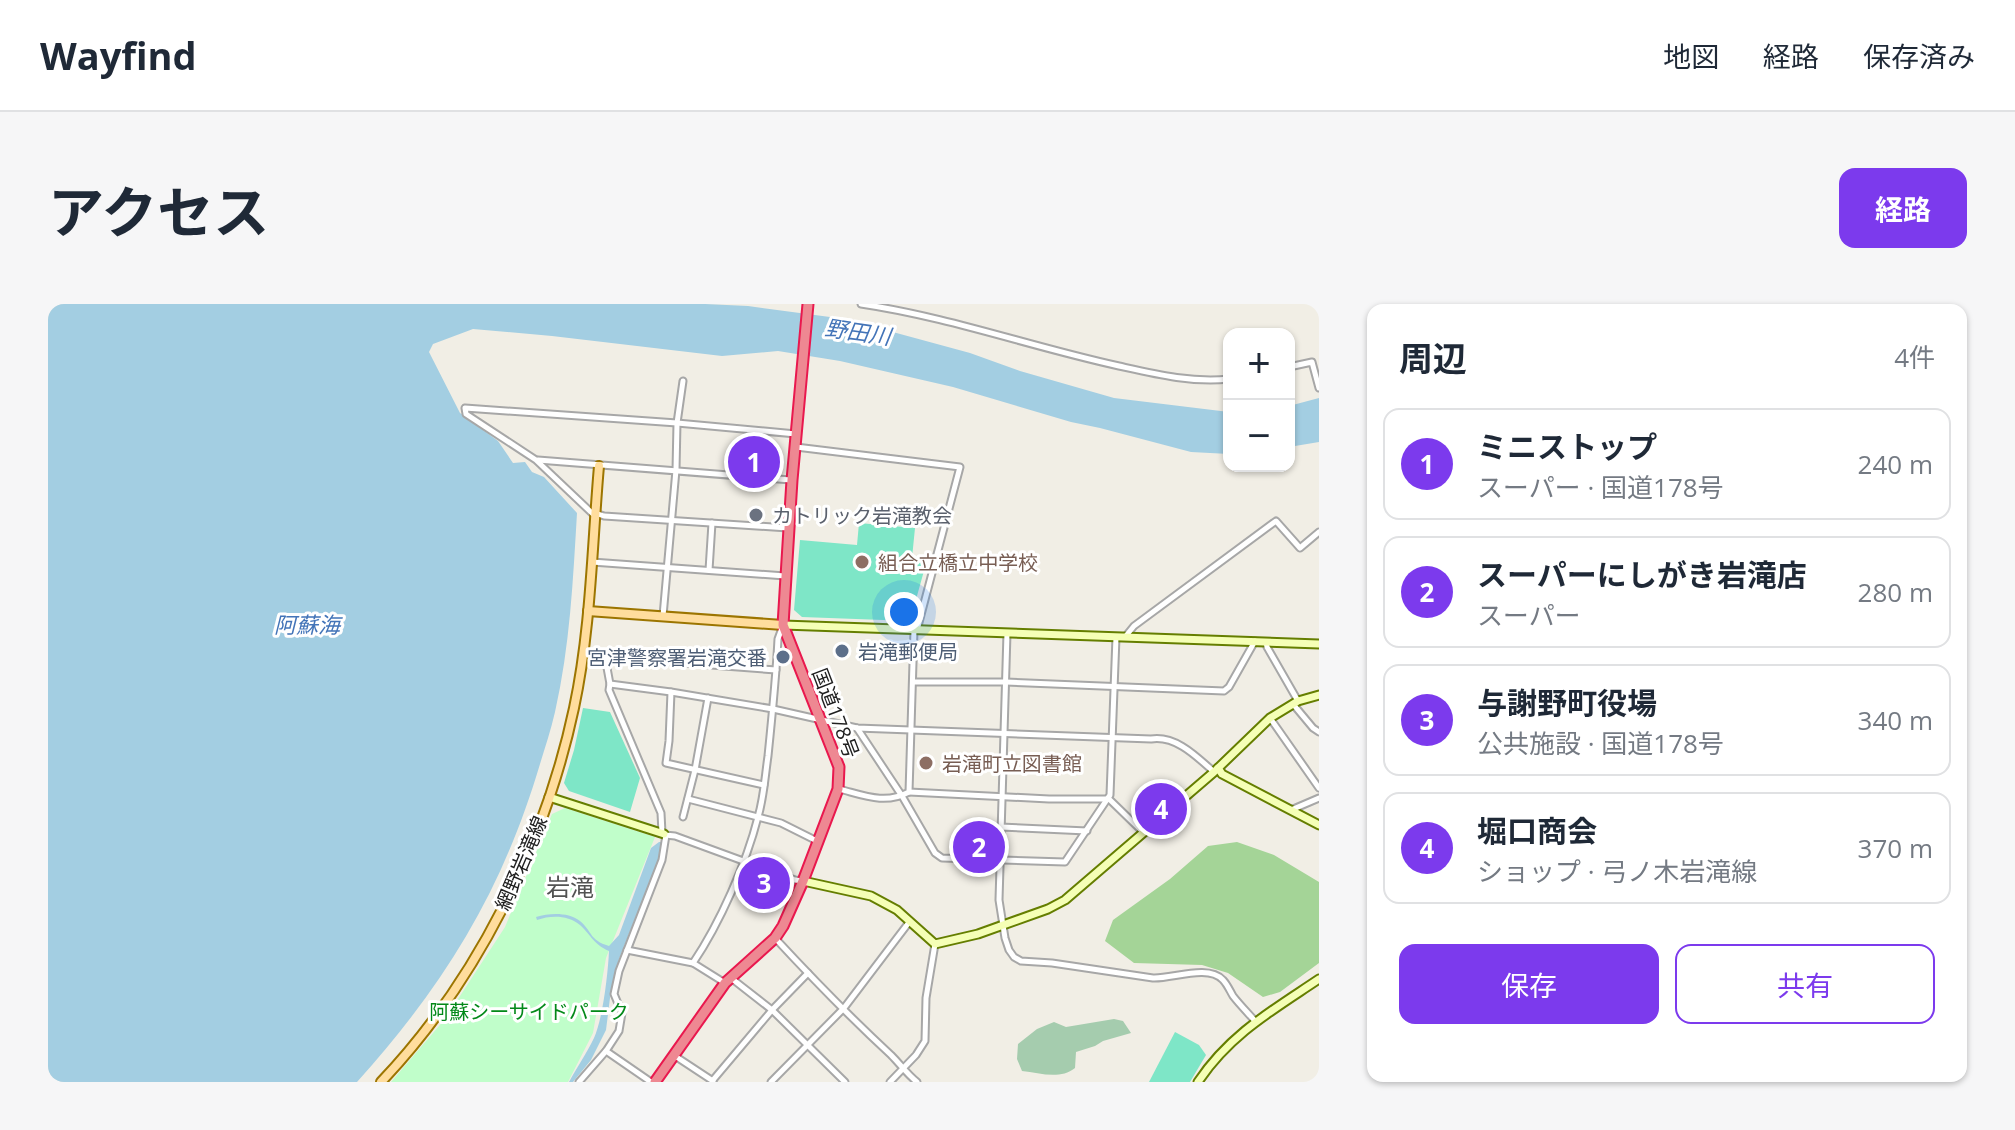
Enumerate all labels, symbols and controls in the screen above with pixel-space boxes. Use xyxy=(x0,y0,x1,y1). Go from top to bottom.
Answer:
text: Wayfind xyxy=(40,29,197,81)
text: 地図 xyxy=(1663,37,1719,75)
text: 経路 xyxy=(1763,37,1819,75)
text: 保存済み xyxy=(1863,37,1975,75)
button: 経路 xyxy=(1839,168,1967,248)
text: アクセス xyxy=(48,173,269,249)
water label: 野田川 xyxy=(823,312,895,351)
map controls xyxy=(1223,328,1295,472)
button: + xyxy=(1223,328,1295,400)
text: 周辺 xyxy=(1399,335,1467,381)
text: 4件 xyxy=(1894,339,1935,375)
button: − xyxy=(1223,400,1295,472)
text: ミニストップ xyxy=(1477,426,1657,467)
pin: 1 xyxy=(728,432,780,492)
text: 1 xyxy=(1420,446,1434,482)
text: 240 m xyxy=(1858,446,1933,482)
text: スーパー · 国道178号 xyxy=(1477,469,1724,505)
place label: カトリック岩滝教会 xyxy=(772,502,952,529)
marker: カトリック岩滝教会 xyxy=(747,506,765,524)
place label: 組合立橋立中学校 xyxy=(878,549,1038,576)
marker: 組合立橋立中学校 xyxy=(853,553,871,571)
text: スーパーにしがき岩滝店 xyxy=(1477,554,1807,595)
text: 2 xyxy=(1420,574,1434,610)
text: 280 m xyxy=(1858,574,1933,610)
your location xyxy=(884,592,924,632)
text: スーパー xyxy=(1477,597,1581,633)
water label: 阿蘇海 xyxy=(274,609,343,639)
place label: 岩滝郵便局 xyxy=(858,638,958,665)
marker: 岩滝郵便局 xyxy=(833,642,851,660)
place label: 宮津警察署岩滝交番 xyxy=(587,644,767,671)
marker: 宮津警察署岩滝交番 xyxy=(774,648,792,666)
street label: 国道178号 xyxy=(806,664,866,762)
text: 与謝野町役場 xyxy=(1477,682,1657,723)
text: 3 xyxy=(1420,702,1434,738)
text: 340 m xyxy=(1858,702,1933,738)
text: 公共施設 · 国道178号 xyxy=(1477,725,1724,761)
place label: 岩滝町立図書館 xyxy=(942,750,1082,777)
marker: 岩滝町立図書館 xyxy=(917,754,935,772)
pin: 4 xyxy=(1135,779,1187,839)
text: 堀口商会 xyxy=(1477,810,1597,851)
street label: 網野岩滝線 xyxy=(489,812,553,914)
pin: 2 xyxy=(953,817,1005,877)
text: 4 xyxy=(1420,830,1434,866)
text: 370 m xyxy=(1858,830,1933,866)
pin: 3 xyxy=(738,853,790,913)
text: ショップ · 弓ノ木岩滝線 xyxy=(1477,853,1757,889)
district label: 岩滝 xyxy=(546,870,594,903)
button: 保存 xyxy=(1399,944,1659,1024)
button: 共有 xyxy=(1675,944,1935,1024)
park label: 阿蘇シーサイドパーク xyxy=(429,998,629,1025)

